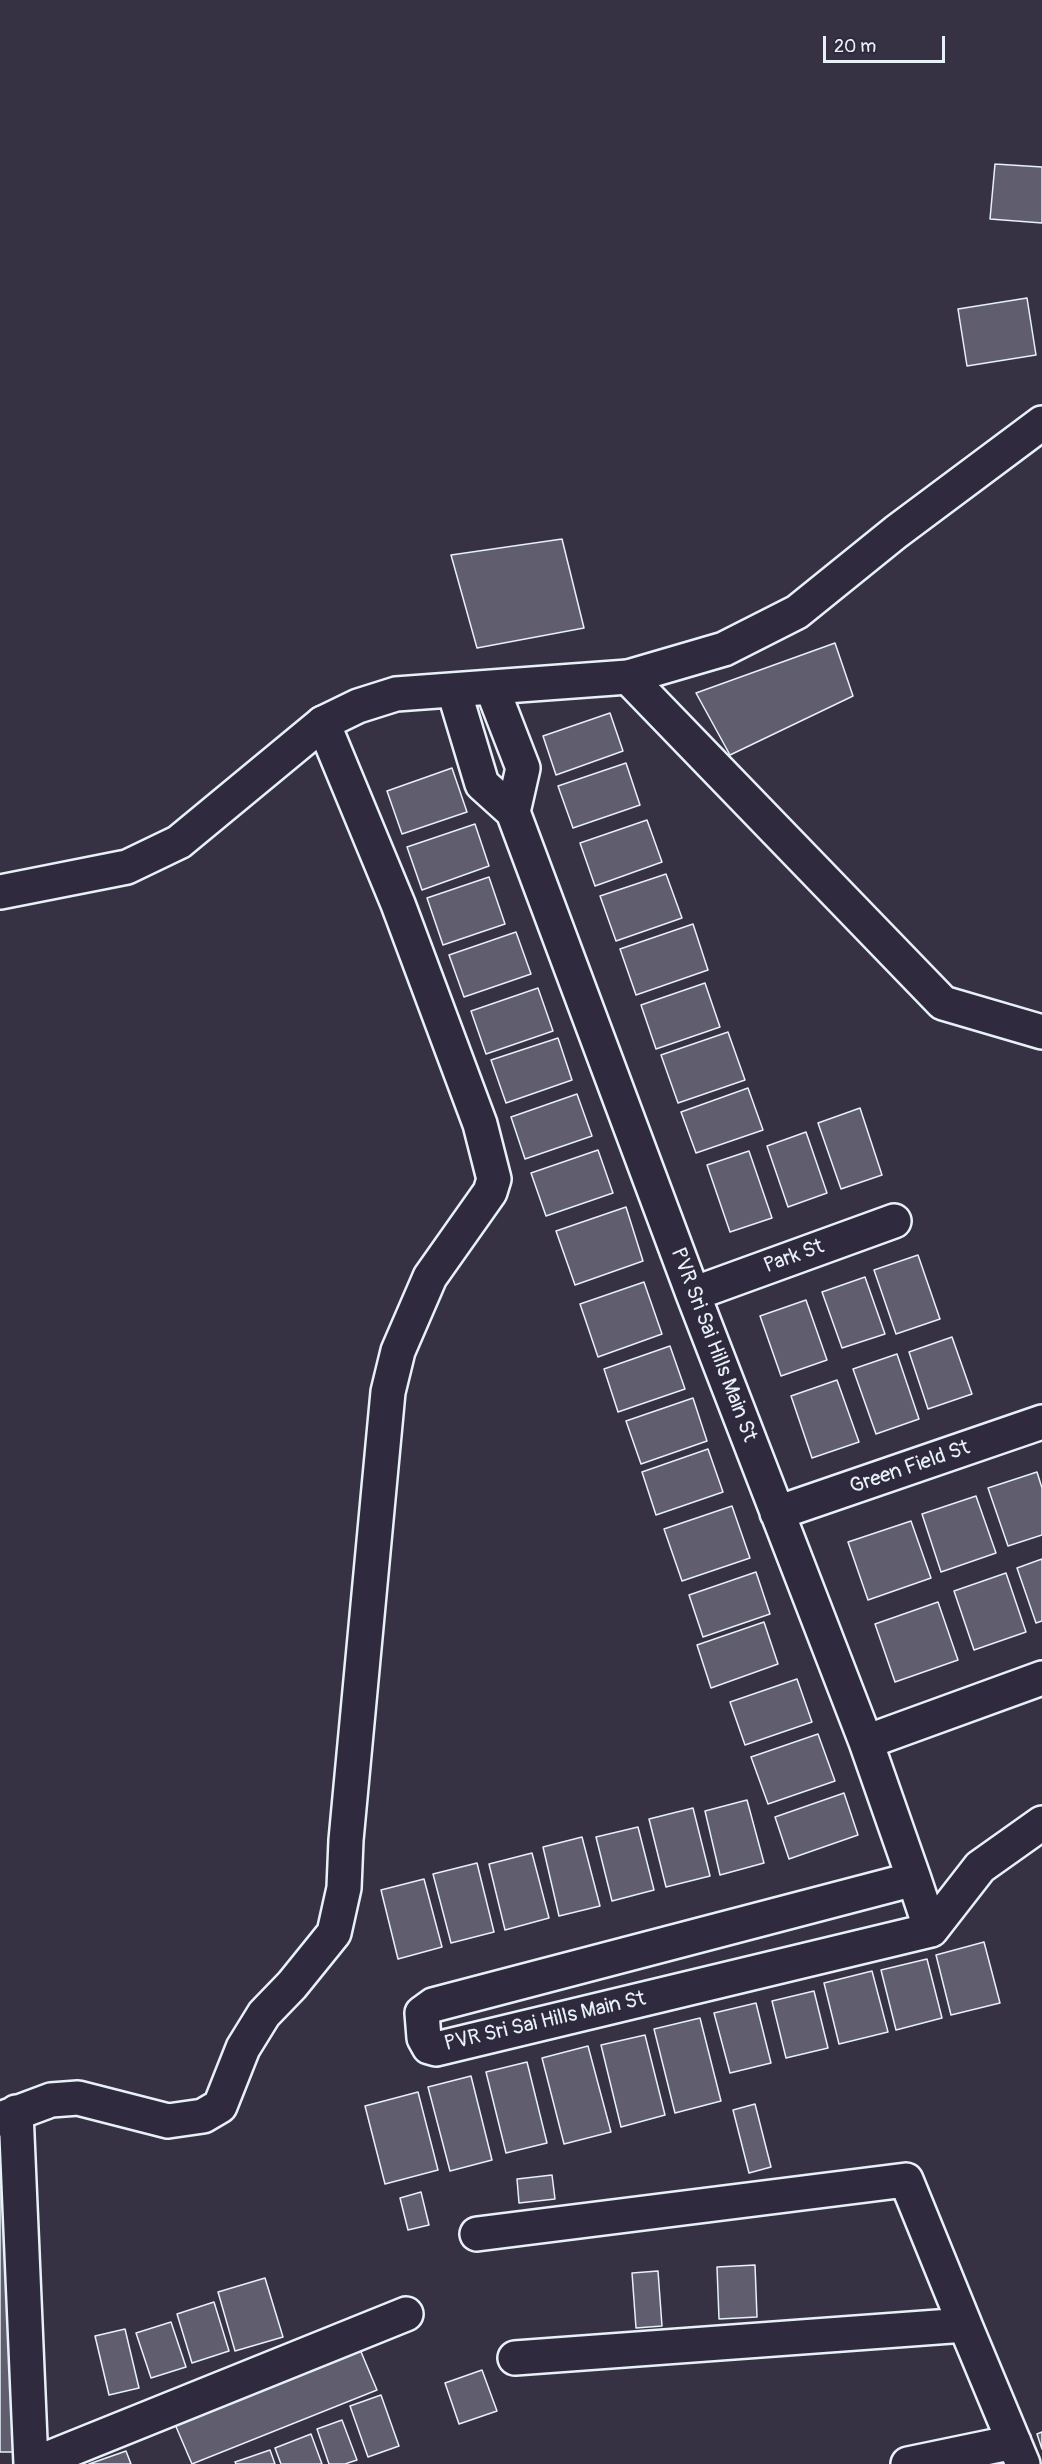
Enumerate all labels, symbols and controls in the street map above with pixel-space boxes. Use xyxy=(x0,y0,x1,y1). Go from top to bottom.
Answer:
scale bar xyxy=(826,24,948,62)
text: 20 m xyxy=(834,35,876,58)
street label: Park St xyxy=(761,1235,827,1279)
street label: PVR Sri Sai Hills Main St xyxy=(664,1244,762,1446)
street label: Green Field St xyxy=(847,1436,973,1500)
street label: PVR Sri Sai Hills Main St xyxy=(442,1987,648,2057)

